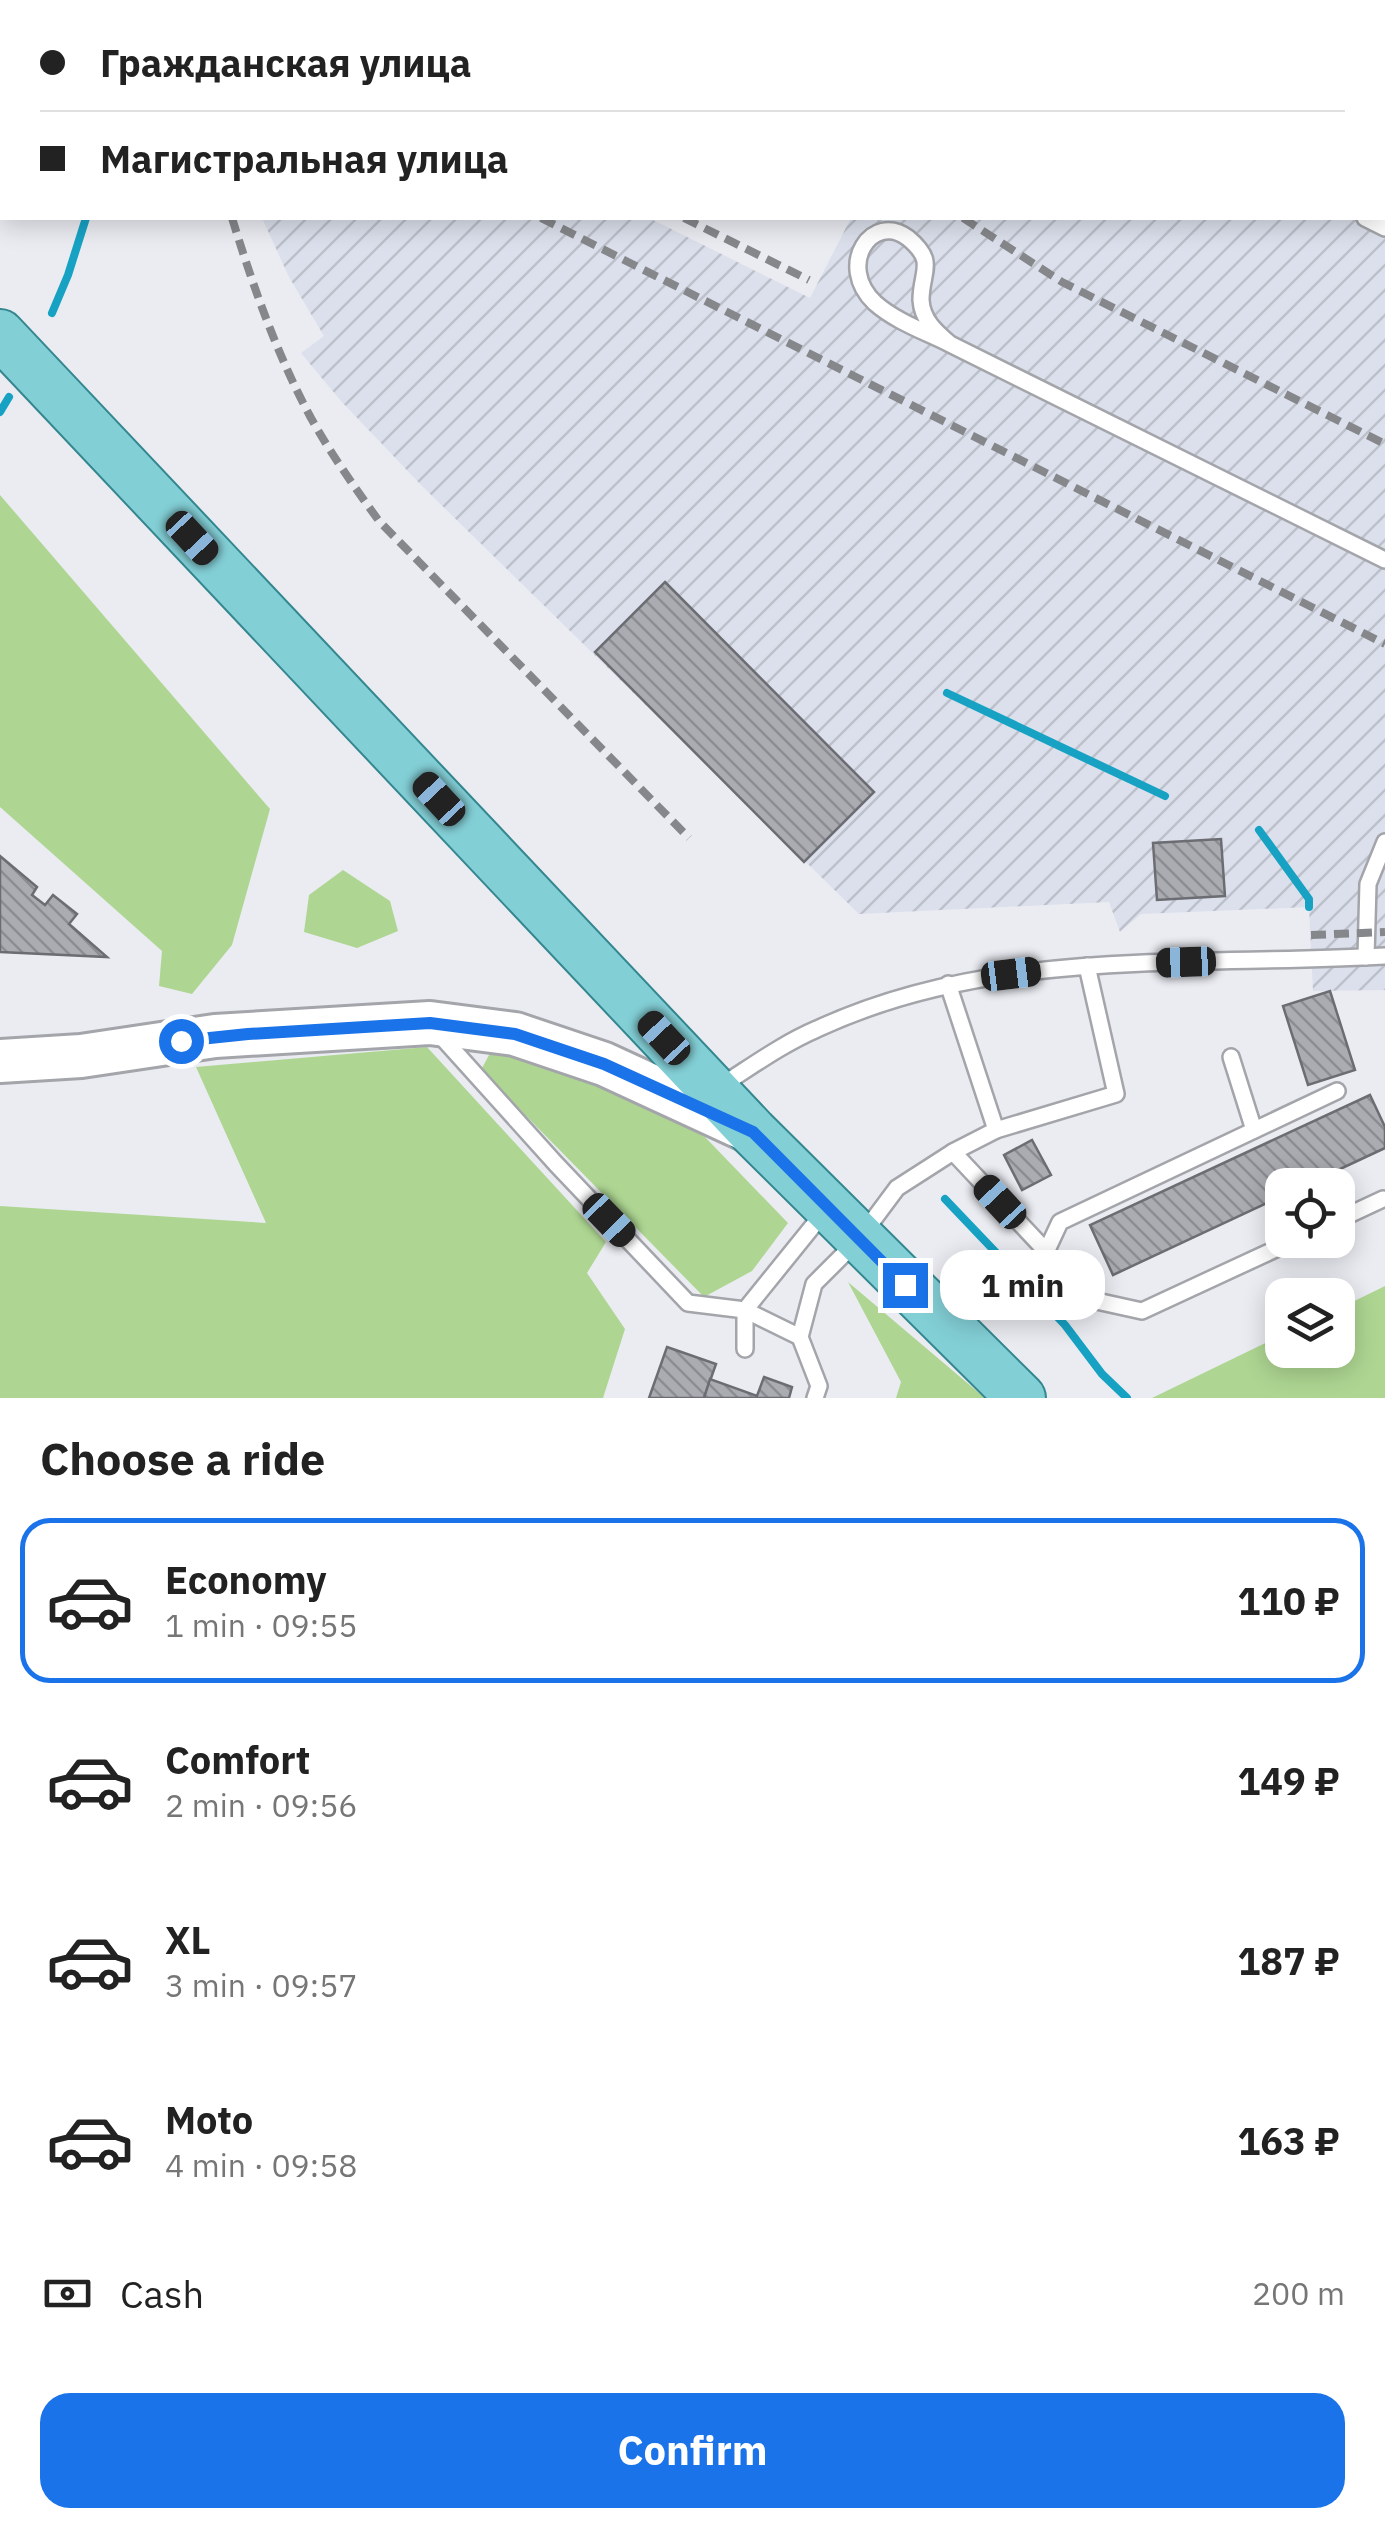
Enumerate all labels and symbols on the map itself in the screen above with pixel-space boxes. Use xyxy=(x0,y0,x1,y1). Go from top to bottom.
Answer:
car xyxy=(161,506,223,570)
car xyxy=(408,767,470,831)
car xyxy=(1155,946,1217,978)
car xyxy=(979,955,1043,993)
car xyxy=(633,1006,695,1070)
route start xyxy=(159,1019,204,1064)
car xyxy=(969,1170,1031,1234)
car xyxy=(577,1188,641,1252)
callout: 1 min xyxy=(940,1250,1105,1320)
route end xyxy=(883,1263,928,1308)

